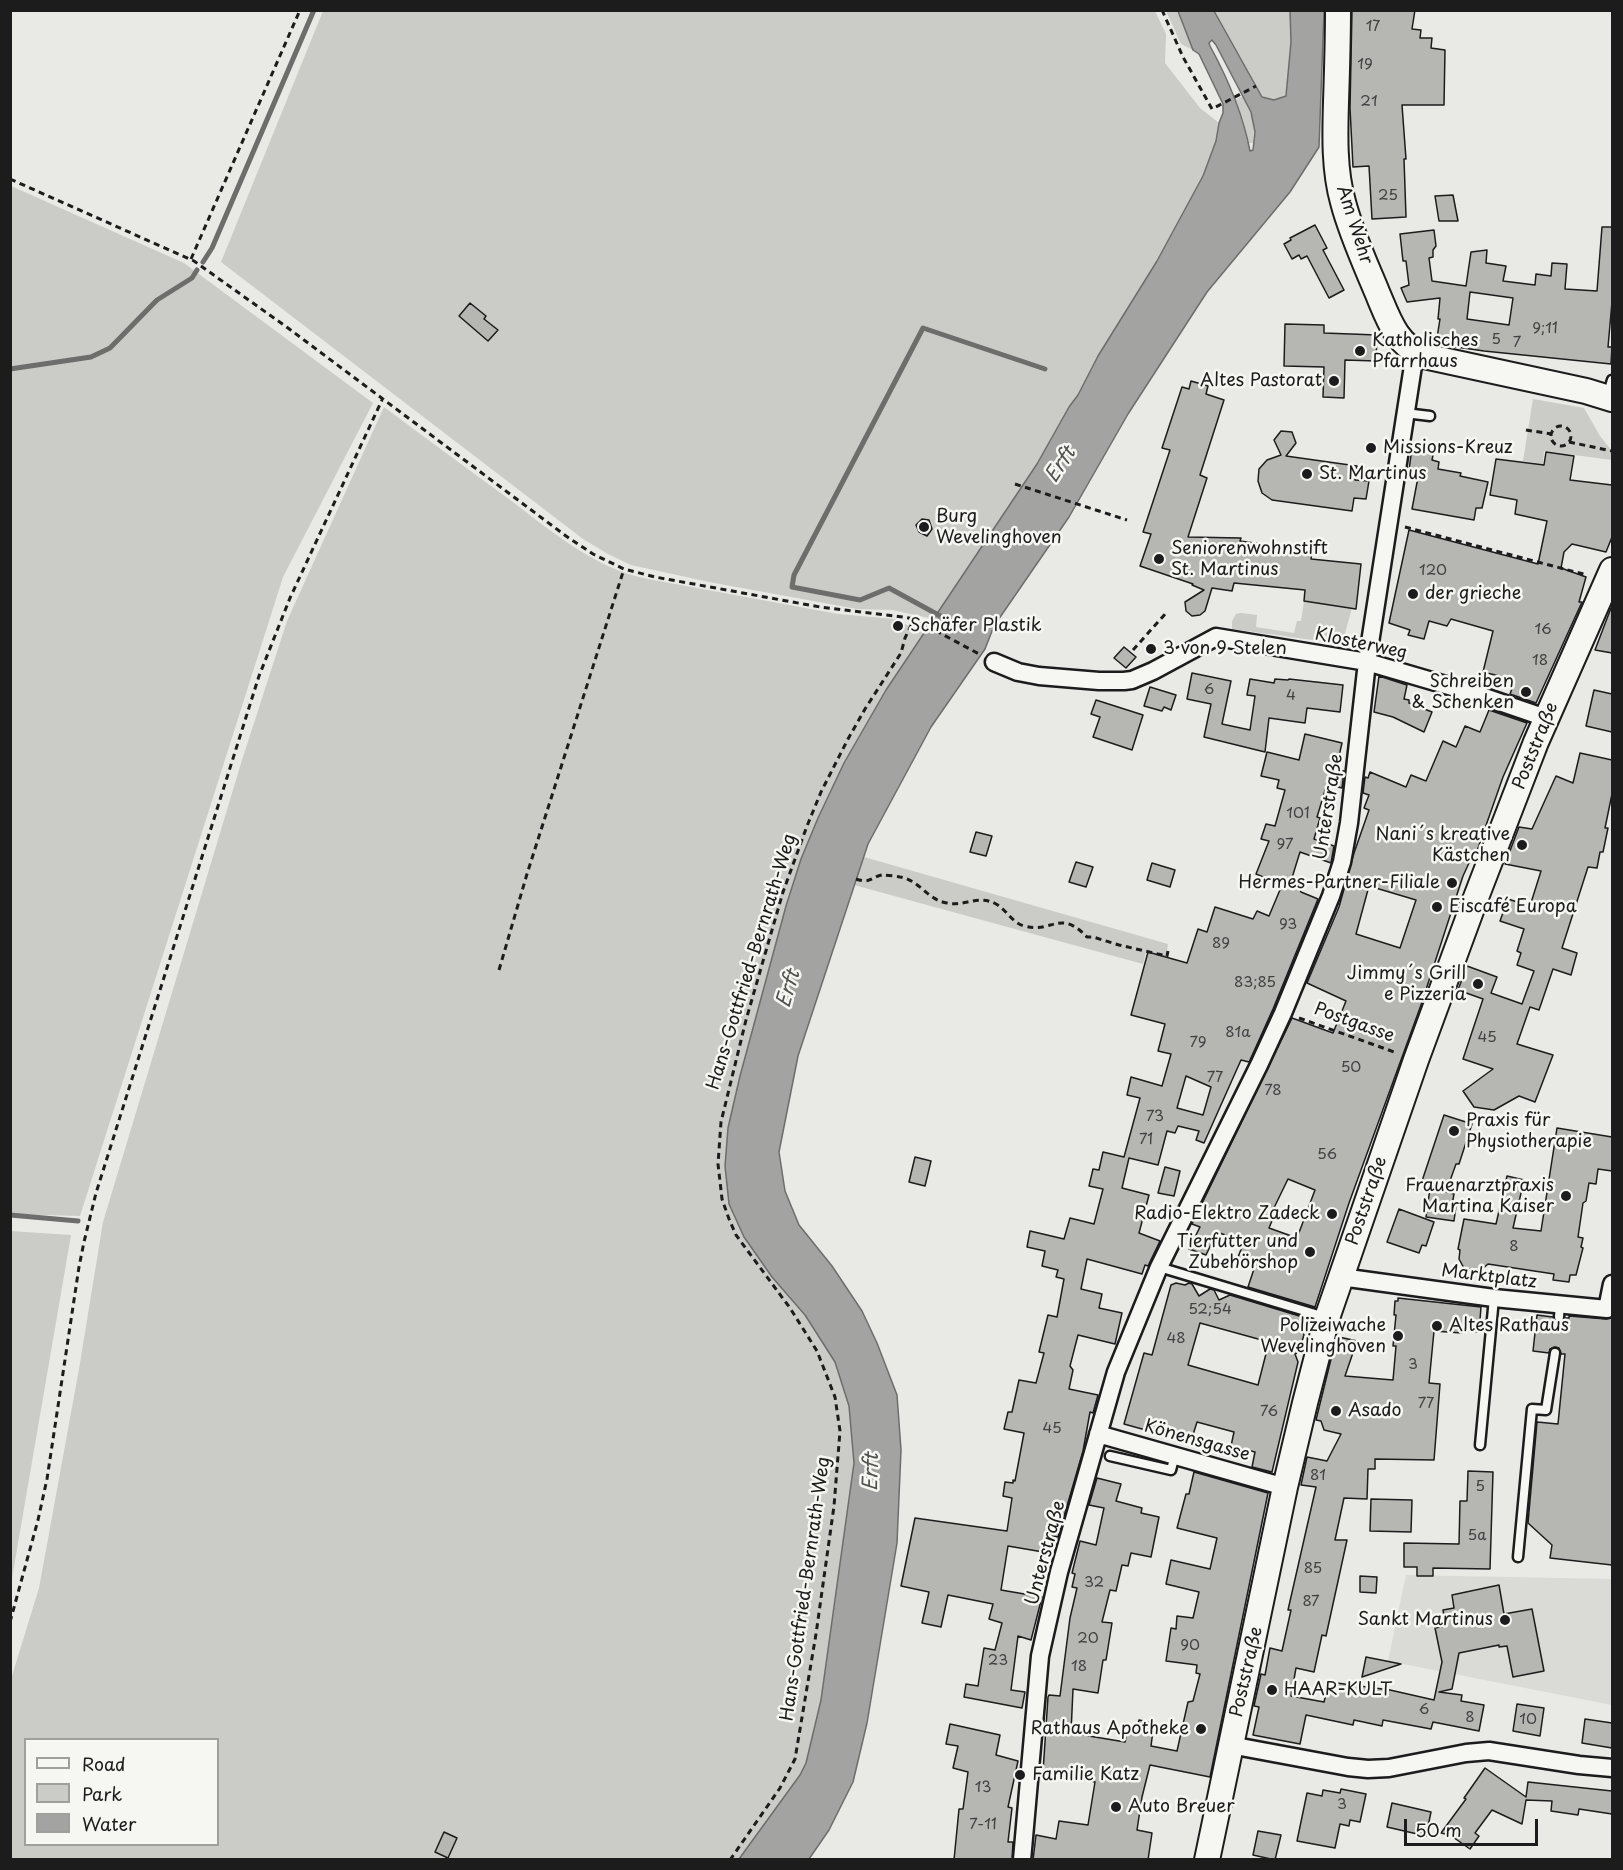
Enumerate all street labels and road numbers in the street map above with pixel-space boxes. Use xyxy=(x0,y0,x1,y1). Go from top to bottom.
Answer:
street label: Am Wehr xyxy=(1331,183,1377,267)
street label: Klosterweg xyxy=(1313,624,1409,664)
street label: Poststraße xyxy=(1509,699,1563,793)
street label: Unterstraße xyxy=(1310,752,1348,862)
street label: Hans-Gottfried-Bernrath-Weg xyxy=(703,831,801,1093)
street label: Postgasse xyxy=(1311,999,1397,1047)
street label: Poststraße xyxy=(1342,1154,1392,1248)
street label: Marktplatz xyxy=(1440,1260,1538,1294)
street label: Könensgasse xyxy=(1142,1416,1252,1466)
street label: Hans-Gottfried-Bernrath-Weg xyxy=(777,1456,835,1722)
street label: Unterstraße xyxy=(1022,1498,1070,1608)
street label: Poststraße xyxy=(1226,1625,1268,1719)

